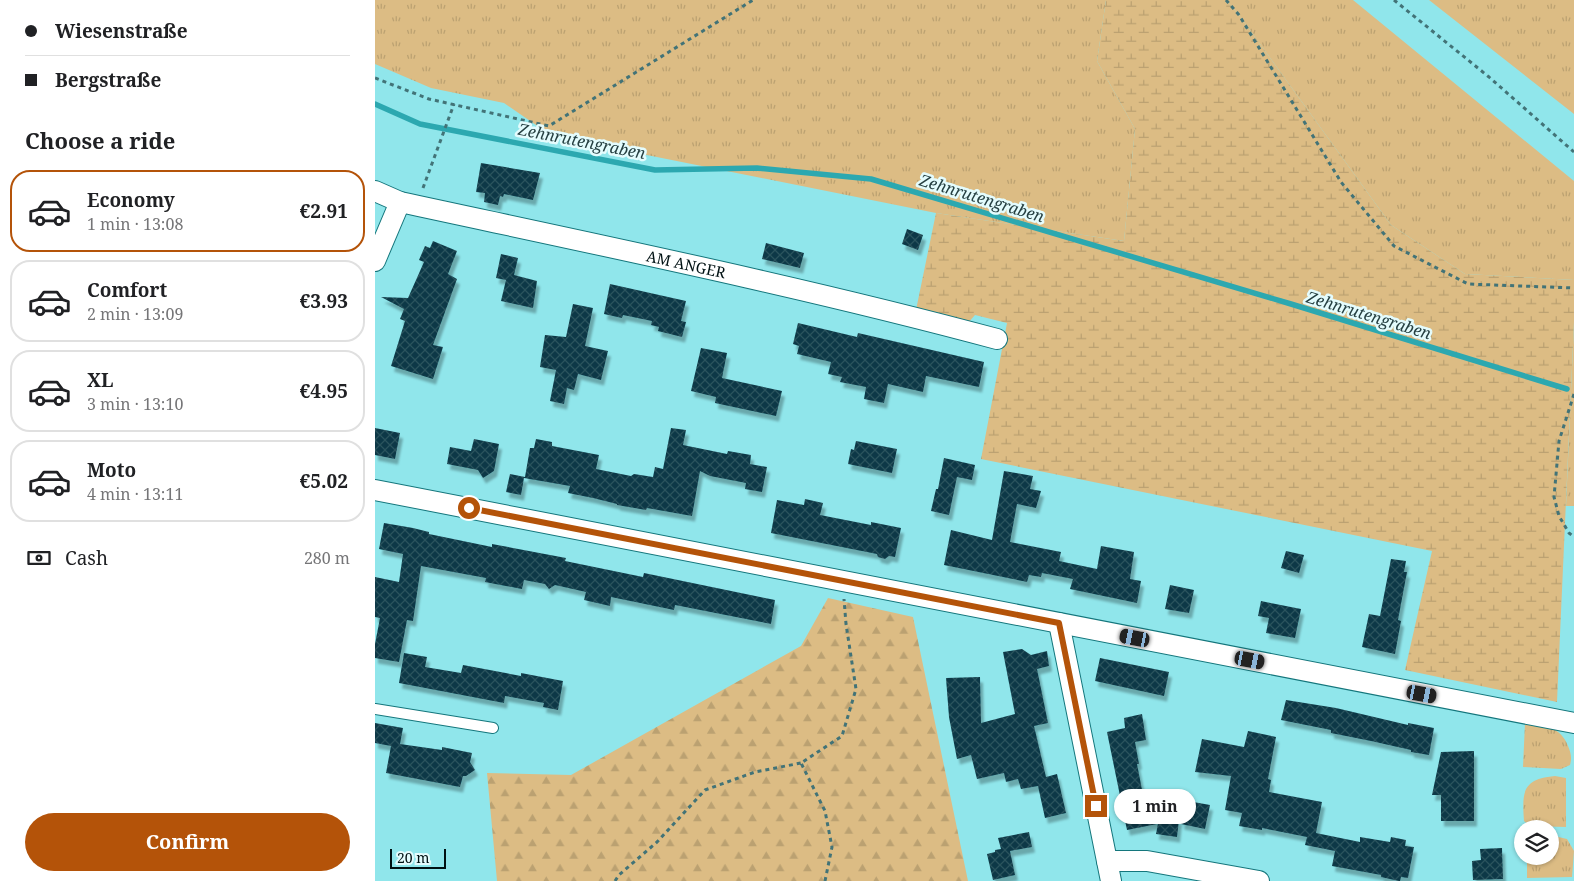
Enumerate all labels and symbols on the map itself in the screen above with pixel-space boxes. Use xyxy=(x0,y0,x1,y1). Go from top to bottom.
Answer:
water label: Zehnrutengraben xyxy=(516,118,648,164)
water label: Zehnrutengraben xyxy=(916,168,1047,227)
street label: AM ANGER xyxy=(645,245,728,282)
water label: Zehnrutengraben xyxy=(1303,285,1434,344)
route start xyxy=(458,497,480,519)
car xyxy=(1118,628,1151,648)
car xyxy=(1233,650,1266,670)
car xyxy=(1405,684,1438,704)
callout: 1 min xyxy=(1113,788,1196,824)
route end xyxy=(1085,795,1107,817)
scale bar xyxy=(390,846,446,869)

